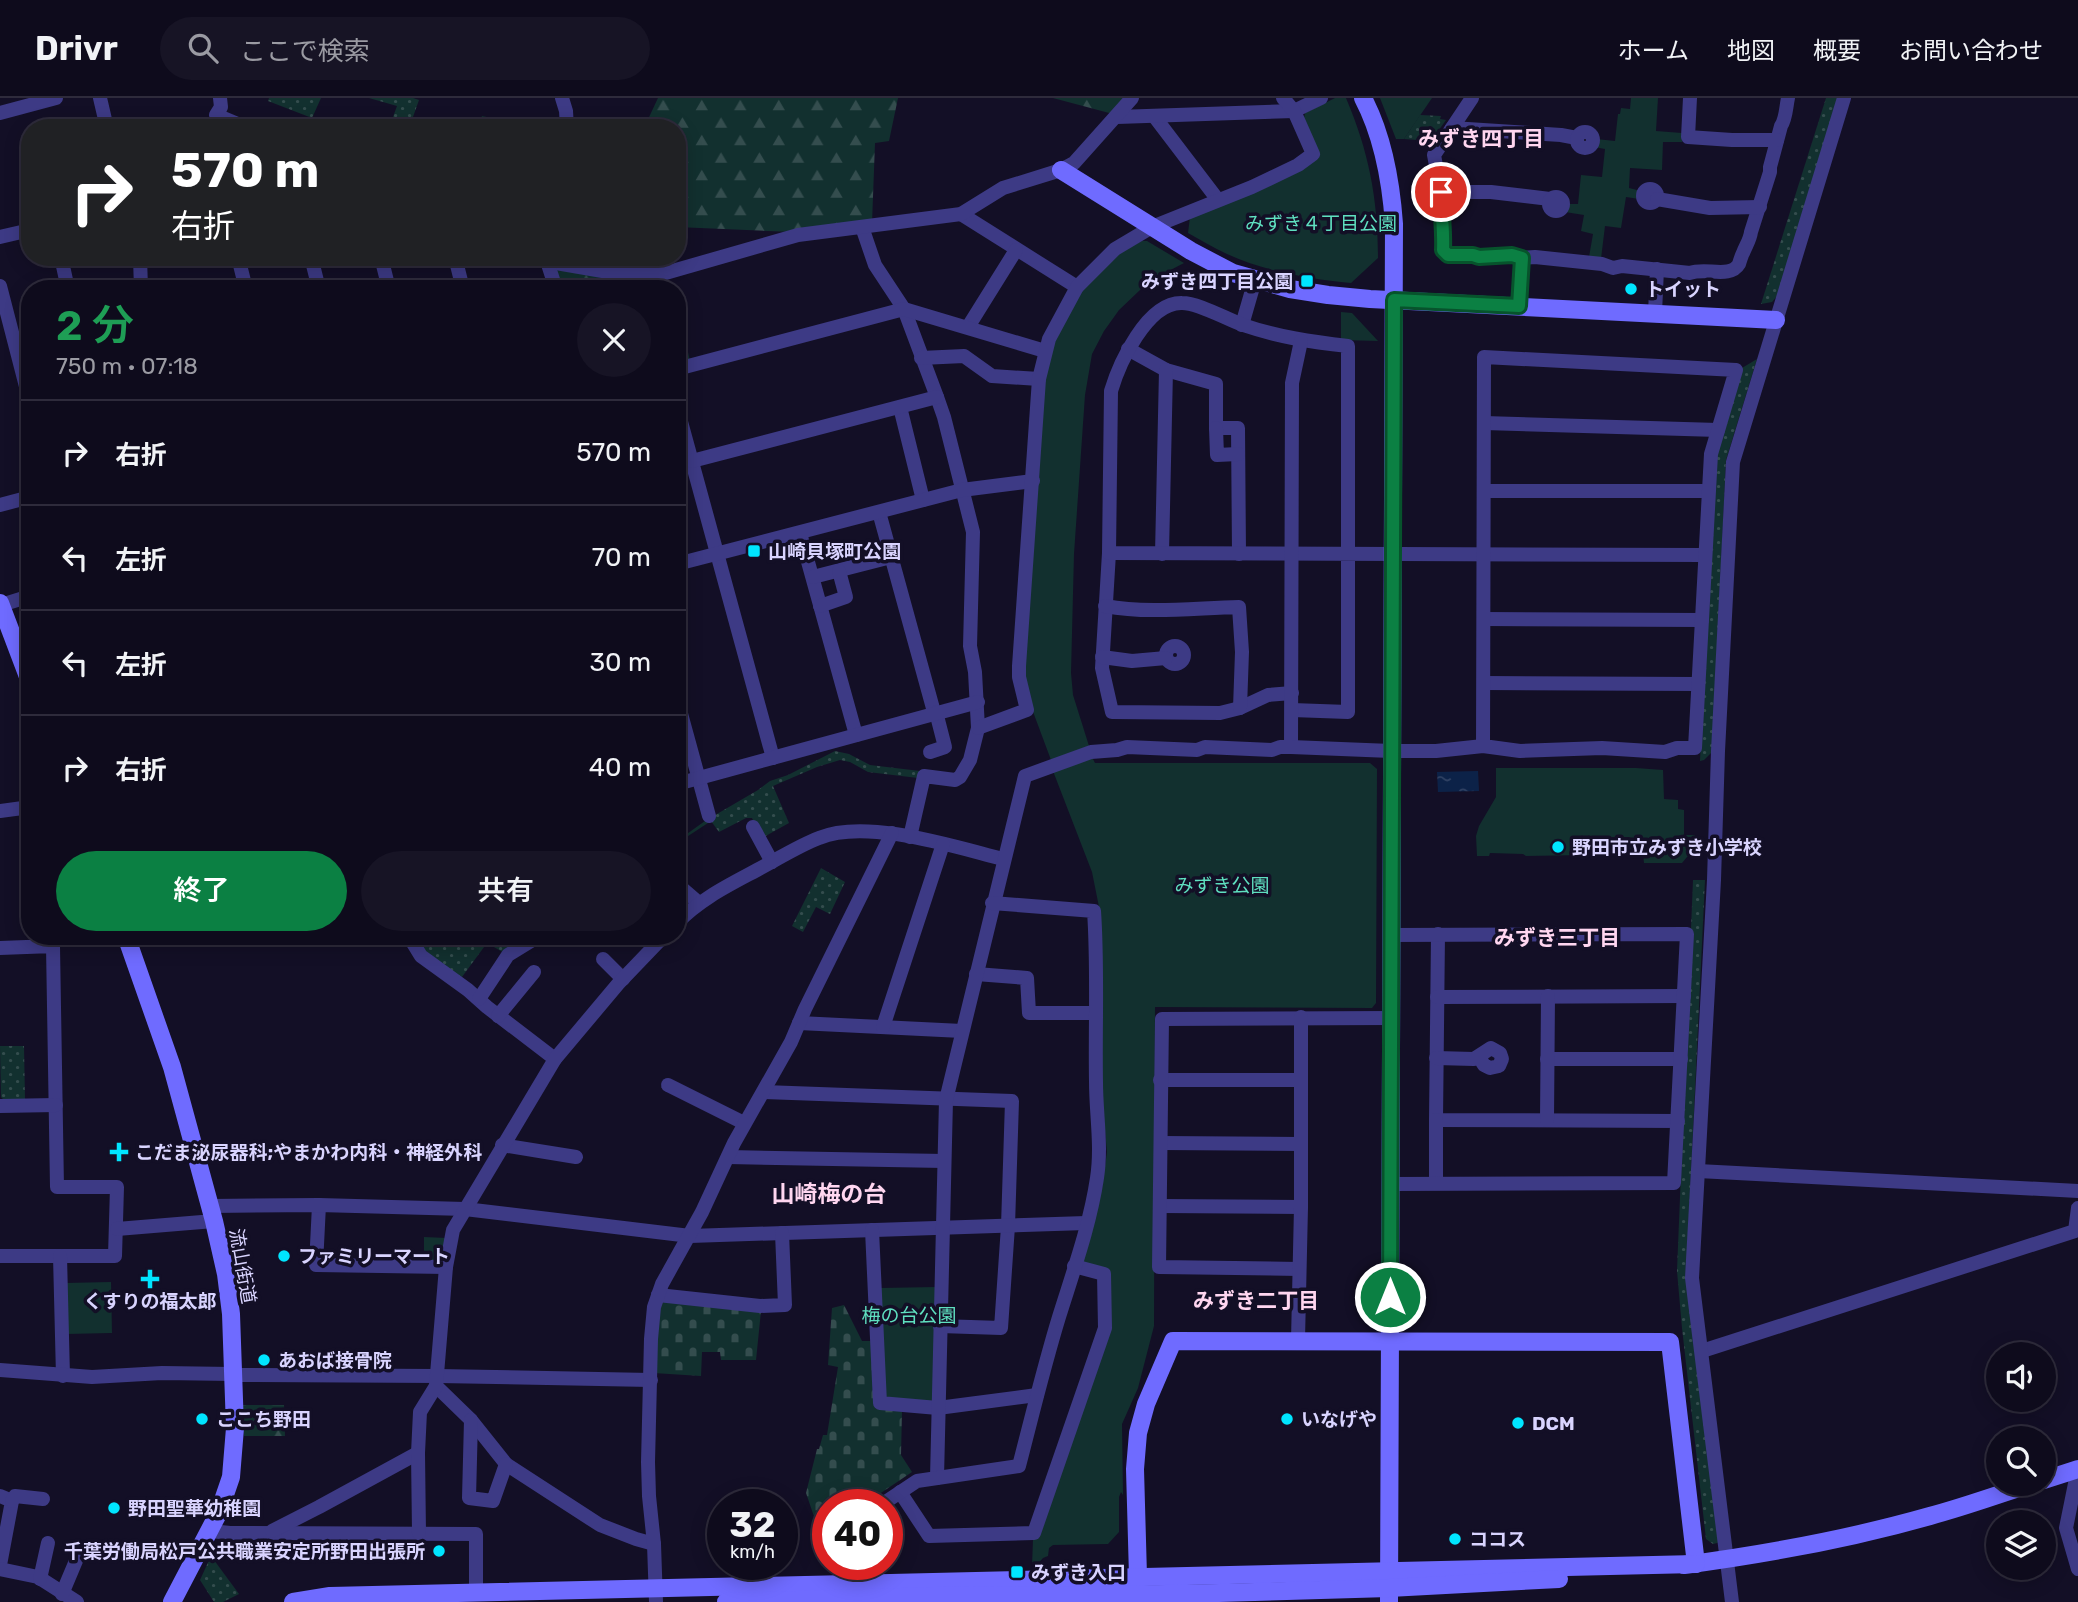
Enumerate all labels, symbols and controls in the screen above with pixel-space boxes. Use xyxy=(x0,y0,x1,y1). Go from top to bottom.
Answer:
search box xyxy=(160,17,650,80)
text: Drivr xyxy=(35,29,118,68)
icon: search xyxy=(184,29,222,67)
text: ここで検索 xyxy=(240,36,370,67)
text: ホーム xyxy=(1618,37,1689,65)
text: 地図 xyxy=(1727,37,1775,65)
text: 概要 xyxy=(1813,37,1861,65)
text: お問い合わせ xyxy=(1899,37,2043,65)
district label: みずき四丁目 xyxy=(1418,126,1544,151)
text: 570 m xyxy=(171,141,319,199)
icon: right xyxy=(56,147,147,238)
pin xyxy=(1411,162,1471,222)
icon: arrive xyxy=(1422,173,1460,211)
text: 右折 xyxy=(171,207,235,245)
park label: みずき４丁目公園 xyxy=(1245,212,1397,235)
place label: みずき四丁目公園 xyxy=(1141,270,1293,293)
marker: みずき四丁目公園 xyxy=(1299,273,1315,289)
place label: トイット xyxy=(1645,278,1721,301)
marker: トイット xyxy=(1623,281,1639,297)
text: 2 分 xyxy=(56,301,134,351)
button: close xyxy=(577,303,651,377)
text: 750 m · 07:18 xyxy=(56,352,198,380)
icon: right xyxy=(56,434,94,472)
text: 570 m xyxy=(576,437,651,468)
text: 右折 xyxy=(115,440,167,471)
icon: left xyxy=(56,539,94,577)
place label: 山崎貝塚町公園 xyxy=(768,540,901,563)
text: 70 m xyxy=(592,542,651,573)
marker: 山崎貝塚町公園 xyxy=(746,543,762,559)
text: 左折 xyxy=(115,545,167,576)
icon: left xyxy=(56,644,94,682)
text: 30 m xyxy=(589,647,651,678)
text: 左折 xyxy=(115,650,167,681)
icon: right xyxy=(56,749,94,787)
text: 40 m xyxy=(589,752,651,783)
text: 右折 xyxy=(115,755,167,786)
place label: 野田市立みずき小学校 xyxy=(1572,836,1762,859)
marker: 野田市立みずき小学校 xyxy=(1550,839,1566,855)
button: 終了 xyxy=(56,851,347,931)
button: 共有 xyxy=(361,851,651,931)
park label: みずき公園 xyxy=(1174,874,1270,897)
district label: みずき三丁目 xyxy=(1494,925,1620,950)
place label: こだま泌尿器科;やまかわ内科・神経外科 xyxy=(135,1141,482,1164)
marker: こだま泌尿器科;やまかわ内科・神経外科 xyxy=(109,1142,129,1162)
district label: 山崎梅の台 xyxy=(772,1180,887,1208)
street label: 流山街道 xyxy=(225,1227,260,1306)
place label: ファミリーマート xyxy=(298,1245,450,1268)
marker: ファミリーマート xyxy=(276,1248,292,1264)
position arrow xyxy=(1353,1260,1427,1334)
marker: くすりの福太郎 xyxy=(142,1271,158,1287)
district label: みずき二丁目 xyxy=(1193,1288,1319,1313)
place label: くすりの福太郎 xyxy=(83,1290,217,1313)
park label: 梅の台公園 xyxy=(861,1304,957,1327)
map controls xyxy=(1986,1342,2056,1580)
button: sound xyxy=(1986,1342,2056,1412)
place label: あおば接骨院 xyxy=(278,1349,392,1372)
marker: あおば接骨院 xyxy=(256,1352,272,1368)
place label: ここち野田 xyxy=(216,1408,311,1431)
place label: いなげや xyxy=(1301,1408,1377,1431)
marker: ここち野田 xyxy=(194,1411,210,1427)
marker: いなげや xyxy=(1279,1411,1295,1427)
place label: DCM xyxy=(1532,1412,1575,1435)
marker: DCM xyxy=(1510,1415,1526,1431)
button: search xyxy=(1986,1426,2056,1496)
speed limit sign: 40 xyxy=(812,1489,903,1580)
place label: 野田聖華幼稚園 xyxy=(128,1497,261,1520)
marker: 野田聖華幼稚園 xyxy=(106,1500,122,1516)
text: 32 xyxy=(730,1504,775,1546)
button: layers xyxy=(1986,1510,2056,1580)
place label: ココス xyxy=(1469,1528,1526,1551)
marker: ココス xyxy=(1447,1531,1463,1547)
place label: 千葉労働局松戸公共職業安定所野田出張所 xyxy=(64,1540,425,1563)
text: km/h xyxy=(730,1541,775,1563)
marker: 千葉労働局松戸公共職業安定所野田出張所 xyxy=(431,1543,447,1559)
place label: みずき入口 xyxy=(1031,1561,1126,1584)
marker: みずき入口 xyxy=(1009,1564,1025,1580)

